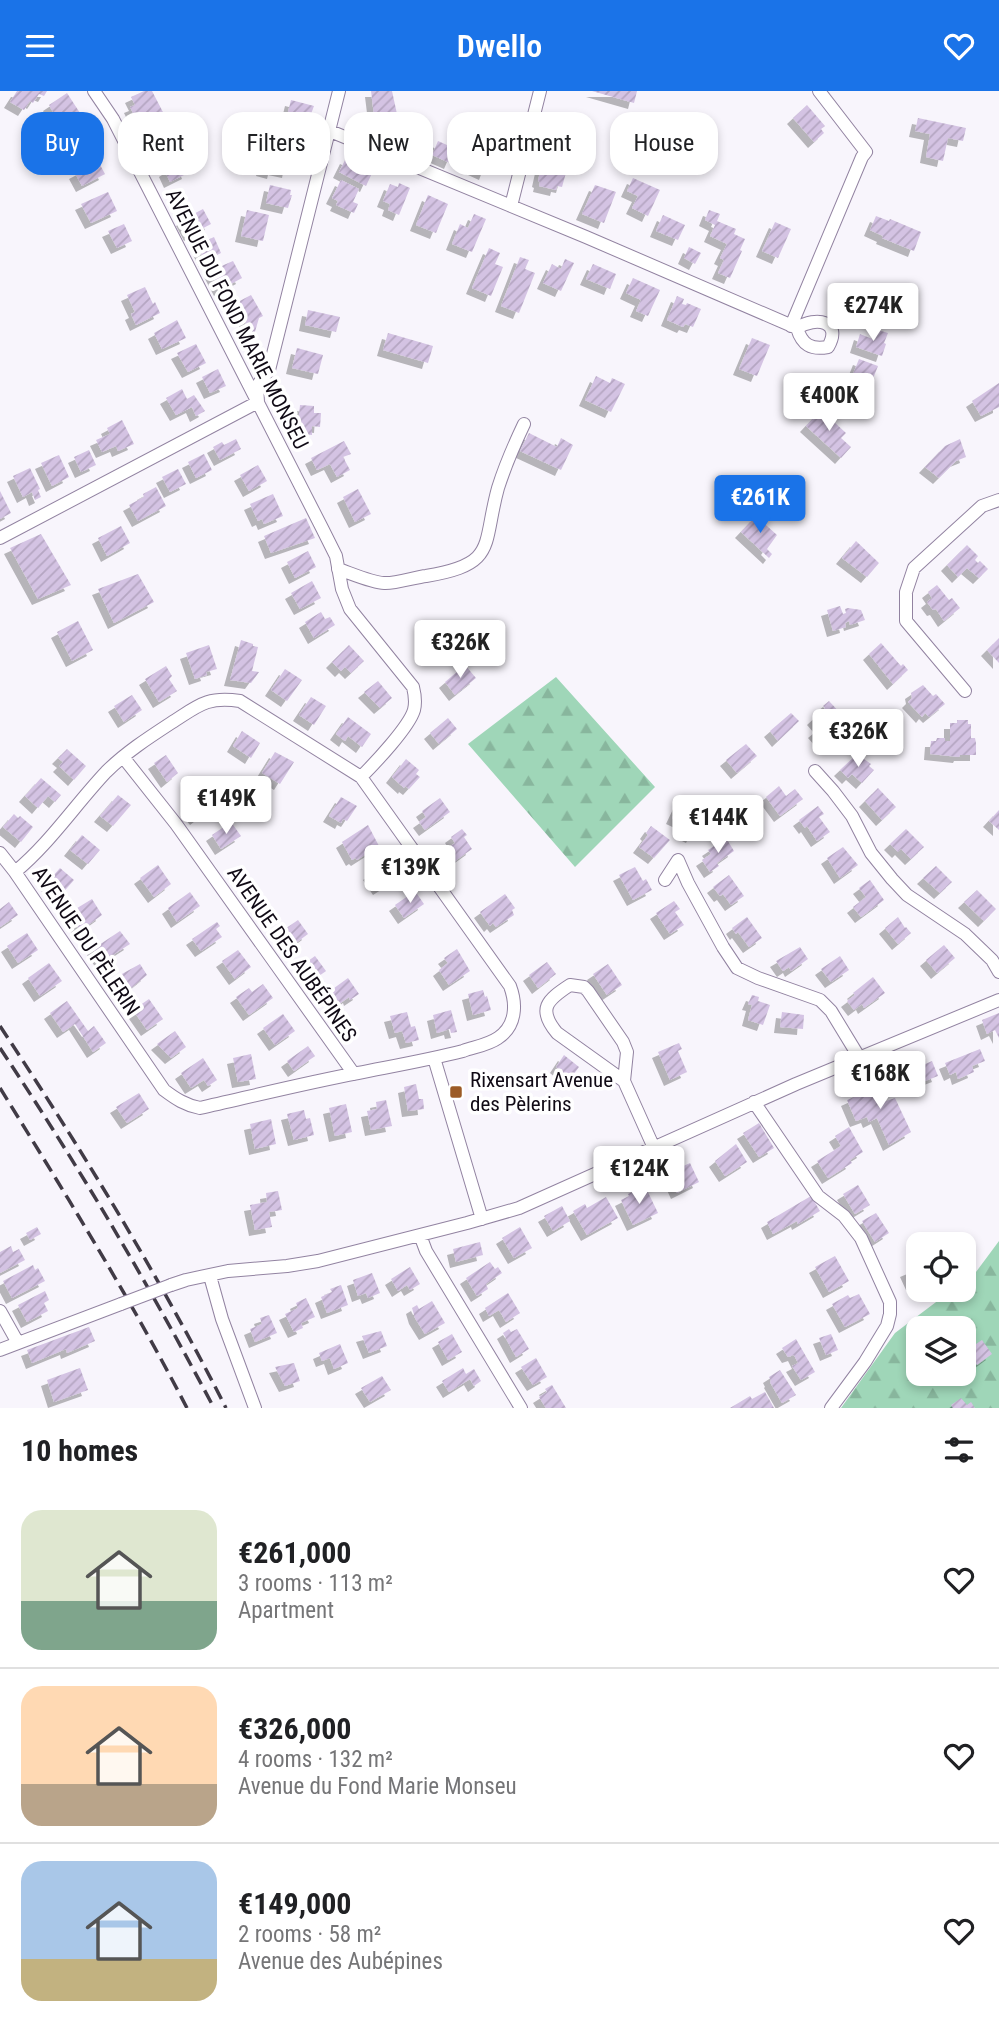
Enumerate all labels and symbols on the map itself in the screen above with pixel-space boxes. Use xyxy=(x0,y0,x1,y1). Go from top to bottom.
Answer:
street label: AVENUE DU FOND MARIE MONSEU xyxy=(161,185,313,453)
pin: €274K xyxy=(824,283,922,343)
pin: €400K xyxy=(780,373,878,433)
pin: €261K xyxy=(711,475,809,535)
pin: €326K xyxy=(411,621,509,680)
pin: €326K xyxy=(809,709,907,769)
pin: €149K xyxy=(177,777,275,836)
pin: €144K xyxy=(669,795,767,855)
pin: €139K xyxy=(361,845,459,905)
street label: AVENUE DU PÈLERIN xyxy=(27,862,145,1020)
street label: AVENUE DES AUBÉPINES xyxy=(222,862,362,1046)
pin: €168K xyxy=(831,1051,929,1111)
place label: Rixensart Avenue des Pèlerins xyxy=(470,1068,613,1116)
marker: Rixensart Avenue des Pèlerins xyxy=(448,1084,464,1100)
pin: €124K xyxy=(590,1147,688,1206)

